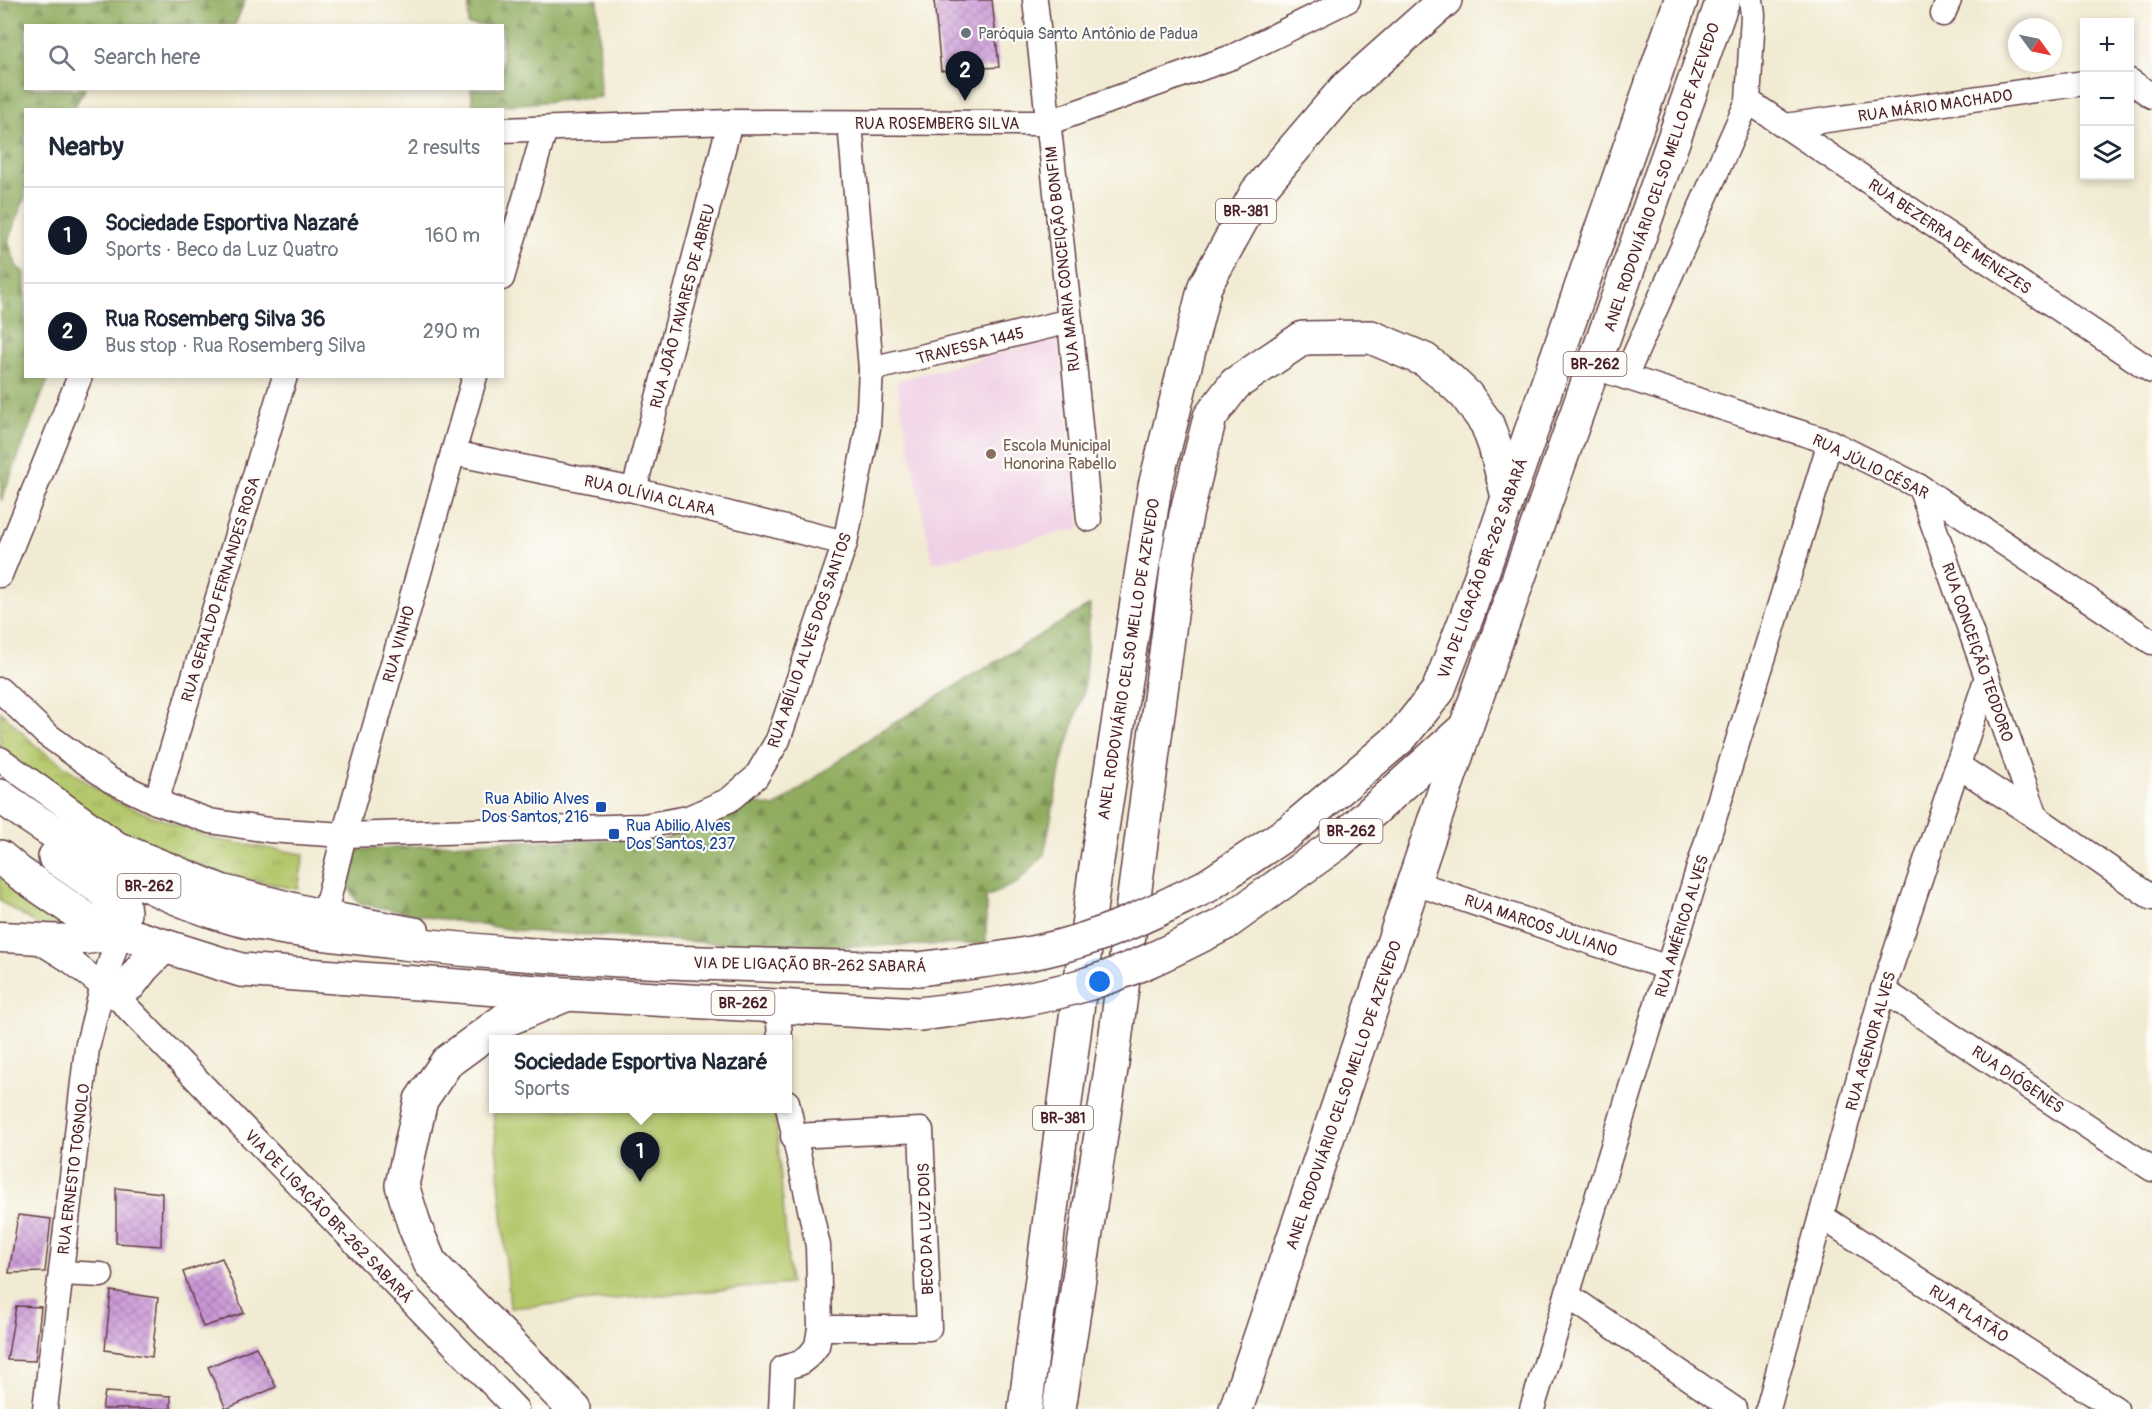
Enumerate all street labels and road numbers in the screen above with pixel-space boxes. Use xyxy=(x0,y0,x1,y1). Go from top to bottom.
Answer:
street label: ANEL RODOVIÁRIO CELSO MELLO DE AZEVEDO xyxy=(1600,20,1724,334)
street label: RUA MÁRIO MACHADO xyxy=(1857,85,2014,127)
street label: RUA ROSEMBERG SILVA xyxy=(855,114,1019,134)
street label: RUA MARIA CONCEIÇÃO BONFIM xyxy=(1041,145,1085,372)
street label: RUA BEZERRA DE MENEZES xyxy=(1864,175,2035,299)
road number: BR-381 xyxy=(1216,199,1276,223)
street label: RUA JOÃO TAVARES DE ABREU xyxy=(646,202,720,411)
street label: TRAVESSA 1445 xyxy=(914,323,1026,369)
road number: BR-262 xyxy=(1564,352,1626,376)
street label: RUA JÚLIO CÉSAR xyxy=(1809,430,1932,504)
street label: VIA DE LIGAÇÃO BR-262 SABARÁ xyxy=(1434,455,1532,681)
street label: RUA OLÍVIA CLARA xyxy=(582,471,717,521)
street label: RUA GERALDO FERNANDES ROSA xyxy=(177,474,265,704)
street label: ANEL RODOVIÁRIO CELSO MELLO DE AZEVEDO xyxy=(1094,497,1164,821)
street label: RUA ABÍLIO ALVES DOS SANTOS xyxy=(764,530,856,751)
street label: RUA CONCEIÇÃO TEODORO xyxy=(1937,560,2017,744)
street label: RUA VINHO xyxy=(378,604,419,685)
road number: BR-262 xyxy=(1320,819,1382,843)
street label: RUA AMÉRICO ALVES xyxy=(1651,853,1713,1000)
road number: BR-262 xyxy=(118,874,180,898)
street label: RUA MARCOS JULIANO xyxy=(1462,890,1620,961)
street label: ANEL RODOVIÁRIO CELSO MELLO DE AZEVEDO xyxy=(1282,938,1406,1252)
street label: VIA DE LIGAÇÃO BR-262 SABARÁ xyxy=(693,953,927,977)
street label: RUA AGENOR ALVES xyxy=(1842,969,1900,1113)
road number: BR-262 xyxy=(712,991,774,1015)
street label: RUA DIÓGENES xyxy=(1968,1041,2068,1118)
street label: RUA ERNESTO TOGNOLO xyxy=(54,1082,94,1256)
road number: BR-381 xyxy=(1033,1106,1093,1130)
street label: VIA DE LIGAÇÃO BR-262 SABARÁ xyxy=(240,1126,416,1308)
street label: BECO DA LUZ DOIS xyxy=(914,1163,938,1295)
street label: RUA PLATÃO xyxy=(1925,1281,2012,1347)

